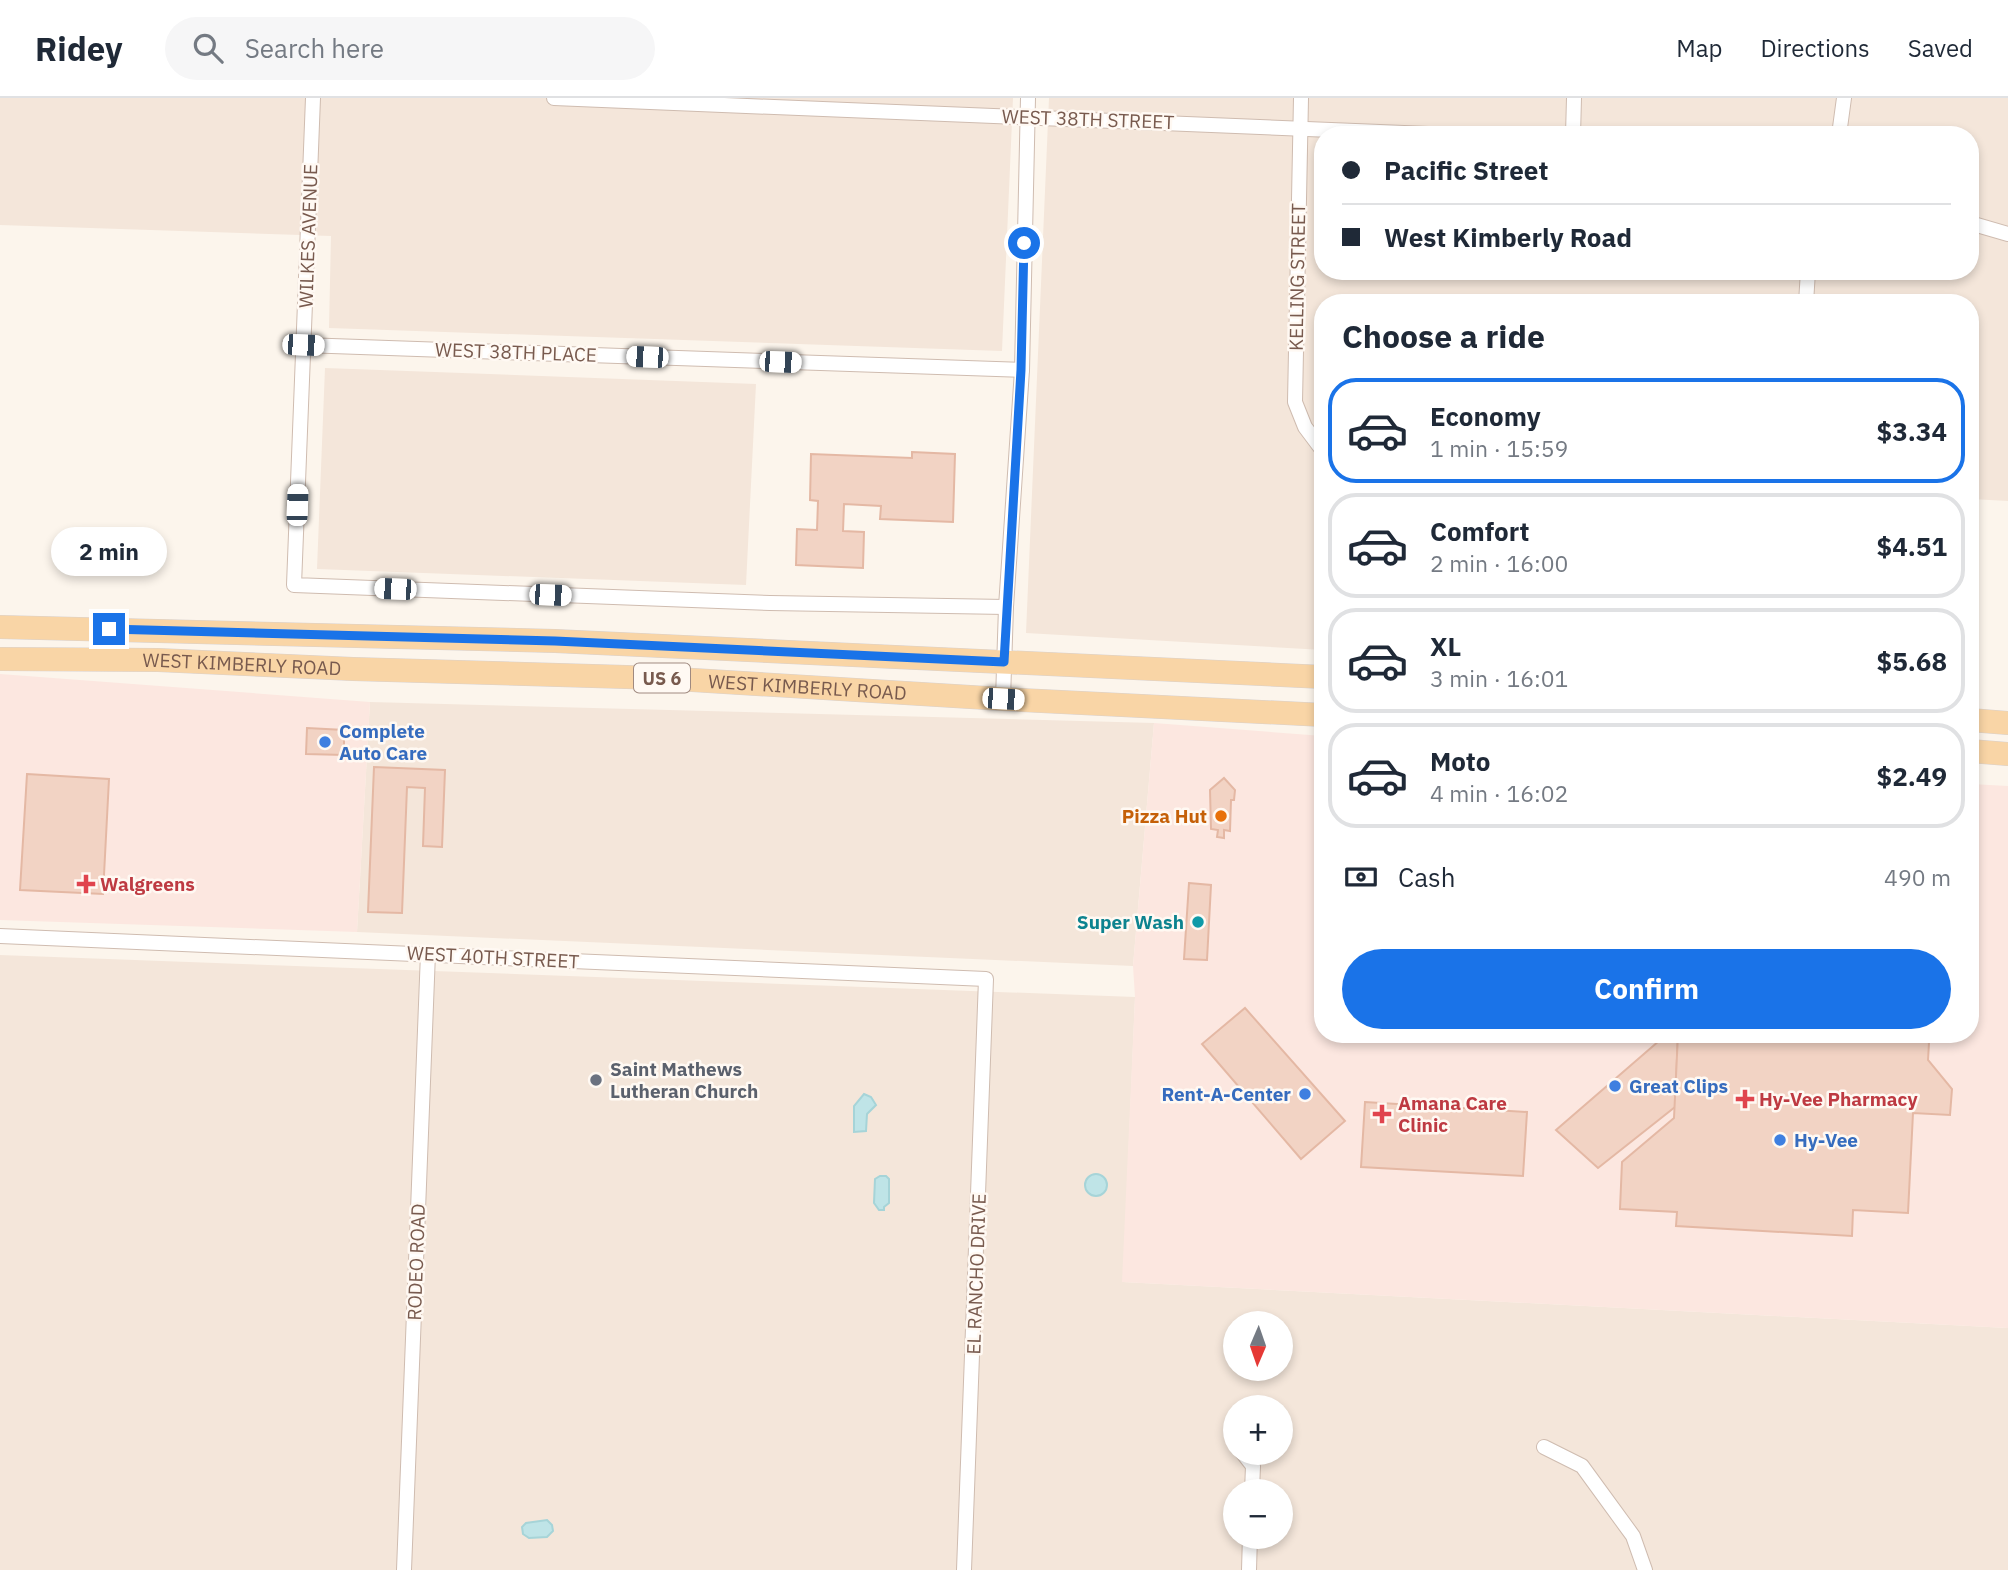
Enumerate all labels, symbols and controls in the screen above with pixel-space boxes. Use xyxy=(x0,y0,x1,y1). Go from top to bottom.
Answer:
search box xyxy=(165,17,655,80)
text: Ridey xyxy=(35,27,123,70)
icon: search xyxy=(189,29,227,67)
text: Search here xyxy=(245,31,384,65)
text: Map xyxy=(1676,32,1722,64)
text: Directions xyxy=(1760,32,1870,64)
text: Saved xyxy=(1908,32,1973,64)
street label: WEST 38TH STREET xyxy=(1001,104,1175,134)
text: Pacific Street xyxy=(1384,153,1548,187)
street label: WILKES AVENUE xyxy=(293,164,323,308)
street label: KELLING STREET xyxy=(1284,203,1310,351)
text: West Kimberly Road xyxy=(1384,220,1632,254)
route start xyxy=(1008,227,1040,259)
text: Choose a ride xyxy=(1342,315,1545,357)
car xyxy=(282,334,325,356)
street label: WEST 38TH PLACE xyxy=(435,337,597,367)
car xyxy=(626,346,669,368)
car xyxy=(759,351,802,373)
icon: car xyxy=(1346,399,1409,462)
text: Economy xyxy=(1430,399,1541,433)
text: $3.34 xyxy=(1877,414,1947,448)
text: 1 min · 15:59 xyxy=(1430,433,1568,463)
car xyxy=(286,484,309,526)
icon: car xyxy=(1346,514,1409,577)
text: Comfort xyxy=(1430,514,1529,548)
callout: 2 min xyxy=(51,528,167,576)
text: $4.51 xyxy=(1877,529,1947,563)
text: 2 min xyxy=(79,536,139,566)
text: 2 min · 16:00 xyxy=(1430,548,1568,578)
car xyxy=(374,578,417,600)
car xyxy=(529,584,572,606)
route end xyxy=(93,613,125,645)
icon: car xyxy=(1346,629,1409,692)
text: XL xyxy=(1430,629,1461,663)
text: $5.68 xyxy=(1877,644,1947,678)
street label: WEST KIMBERLY ROAD xyxy=(142,648,342,680)
text: 3 min · 16:01 xyxy=(1430,663,1568,693)
road number: US 6 xyxy=(634,664,690,692)
street label: WEST KIMBERLY ROAD xyxy=(707,669,907,705)
car xyxy=(982,687,1025,711)
place label: Complete Auto Care xyxy=(339,719,427,765)
marker: Complete Auto Care xyxy=(317,734,333,750)
icon: car xyxy=(1346,744,1409,807)
text: Moto xyxy=(1430,744,1490,778)
text: $2.49 xyxy=(1877,759,1947,793)
text: 4 min · 16:02 xyxy=(1430,778,1568,808)
place label: Pizza Hut xyxy=(1122,804,1207,828)
marker: Pizza Hut xyxy=(1213,808,1229,824)
icon: cash xyxy=(1342,858,1380,896)
text: Cash xyxy=(1398,860,1455,894)
text: 490 m xyxy=(1884,862,1951,892)
place label: Walgreens xyxy=(100,872,195,896)
marker: Walgreens xyxy=(78,876,94,892)
place label: Super Wash xyxy=(1077,910,1184,934)
marker: Super Wash xyxy=(1190,914,1206,930)
street label: WEST 40TH STREET xyxy=(406,941,580,974)
button: Confirm xyxy=(1342,949,1951,1029)
place label: Saint Mathews Lutheran Church xyxy=(610,1057,758,1103)
marker: Saint Mathews Lutheran Church xyxy=(588,1072,604,1088)
place label: Great Clips xyxy=(1629,1074,1728,1098)
marker: Great Clips xyxy=(1607,1078,1623,1094)
place label: Rent-A-Center xyxy=(1161,1082,1291,1106)
marker: Rent-A-Center xyxy=(1297,1086,1313,1102)
place label: Hy-Vee Pharmacy xyxy=(1759,1087,1918,1111)
place label: Amana Care Clinic xyxy=(1398,1091,1507,1137)
marker: Hy-Vee Pharmacy xyxy=(1737,1091,1753,1107)
marker: Amana Care Clinic xyxy=(1372,1104,1392,1124)
place label: Hy-Vee xyxy=(1794,1128,1858,1152)
marker: Hy-Vee xyxy=(1772,1132,1788,1148)
street label: EL RANCHO DRIVE xyxy=(961,1193,991,1355)
street label: RODEO ROAD xyxy=(402,1203,430,1321)
north arrow xyxy=(1223,1311,1293,1381)
map controls xyxy=(1223,1311,1293,1549)
button: + xyxy=(1223,1395,1293,1465)
button: − xyxy=(1223,1479,1293,1549)

